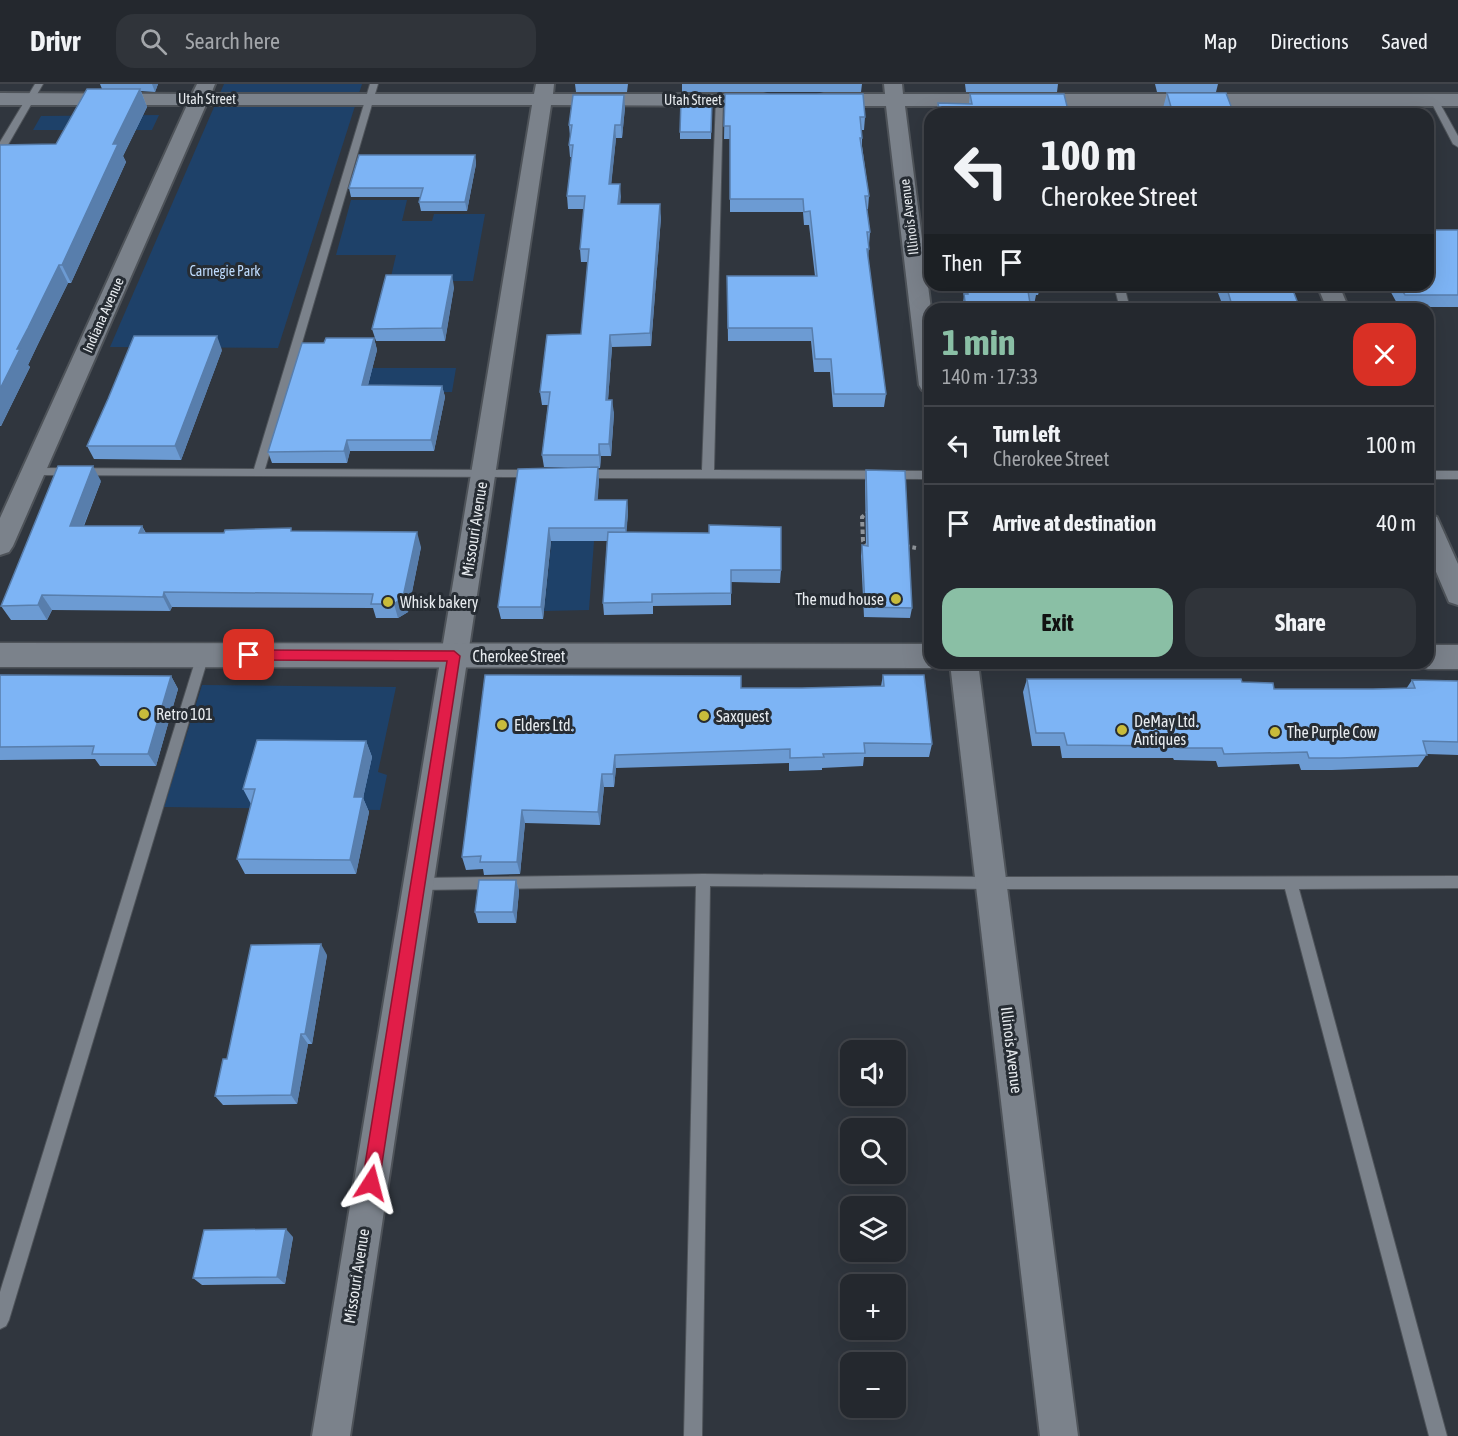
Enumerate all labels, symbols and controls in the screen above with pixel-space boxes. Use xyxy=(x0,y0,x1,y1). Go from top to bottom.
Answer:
search box xyxy=(116,14,536,68)
text: Drivr xyxy=(30,25,80,57)
icon: search xyxy=(137,25,170,58)
text: Search here xyxy=(185,28,280,54)
text: Map xyxy=(1203,29,1237,53)
text: Directions xyxy=(1270,29,1349,53)
text: Saved xyxy=(1382,29,1428,53)
street label: Utah Street xyxy=(178,91,236,107)
street label: Utah Street xyxy=(664,92,722,108)
text: 100 m xyxy=(1041,131,1136,179)
icon: left xyxy=(942,132,1020,210)
street label: Illinois Avenue xyxy=(896,178,922,256)
text: Cherokee Street xyxy=(1041,181,1198,212)
icon: arrive xyxy=(995,246,1028,279)
text: Then xyxy=(942,250,983,276)
park label: Carnegie Park xyxy=(190,263,260,279)
street label: Indiana Avenue xyxy=(79,275,127,355)
text: 1 min xyxy=(942,321,1016,363)
button: close xyxy=(1353,323,1416,386)
text: 140 m · 17:33 xyxy=(942,365,1038,388)
text: Turn left xyxy=(993,421,1060,447)
icon: left xyxy=(942,429,975,462)
text: 100 m xyxy=(1366,432,1416,458)
text: Cherokee Street xyxy=(993,447,1109,470)
street label: Missouri Avenue xyxy=(458,480,490,578)
icon: arrive xyxy=(942,507,975,540)
text: Arrive at destination xyxy=(993,510,1156,536)
text: 40 m xyxy=(1376,510,1416,536)
button: Exit xyxy=(942,588,1173,657)
button: Share xyxy=(1185,588,1416,657)
place label: The mud house xyxy=(795,590,884,608)
marker: The mud house xyxy=(889,592,903,606)
place label: Whisk bakery xyxy=(400,593,479,612)
marker: Whisk bakery xyxy=(381,595,395,609)
pin xyxy=(223,629,274,680)
icon: arrive xyxy=(232,638,265,671)
street label: Cherokee Street xyxy=(473,647,566,665)
place label: Retro 101 xyxy=(156,705,213,723)
marker: Retro 101 xyxy=(137,707,151,721)
place label: Saxquest xyxy=(716,707,770,726)
marker: Saxquest xyxy=(697,709,711,723)
place label: DeMay Ltd. Antiques xyxy=(1134,712,1198,749)
place label: Elders Ltd. xyxy=(514,716,574,734)
marker: Elders Ltd. xyxy=(495,718,509,732)
marker: DeMay Ltd. Antiques xyxy=(1115,723,1129,737)
place label: The Purple Cow xyxy=(1287,723,1377,742)
marker: The Purple Cow xyxy=(1268,725,1282,739)
street label: Illinois Avenue xyxy=(998,1006,1026,1094)
map controls xyxy=(840,1040,906,1418)
button: sound xyxy=(840,1040,906,1106)
button: search xyxy=(840,1118,906,1184)
position arrow xyxy=(339,1151,403,1215)
button: layers xyxy=(840,1196,906,1262)
street label: Missouri Avenue xyxy=(340,1227,372,1325)
button: + xyxy=(840,1274,906,1340)
button: − xyxy=(840,1352,906,1418)

